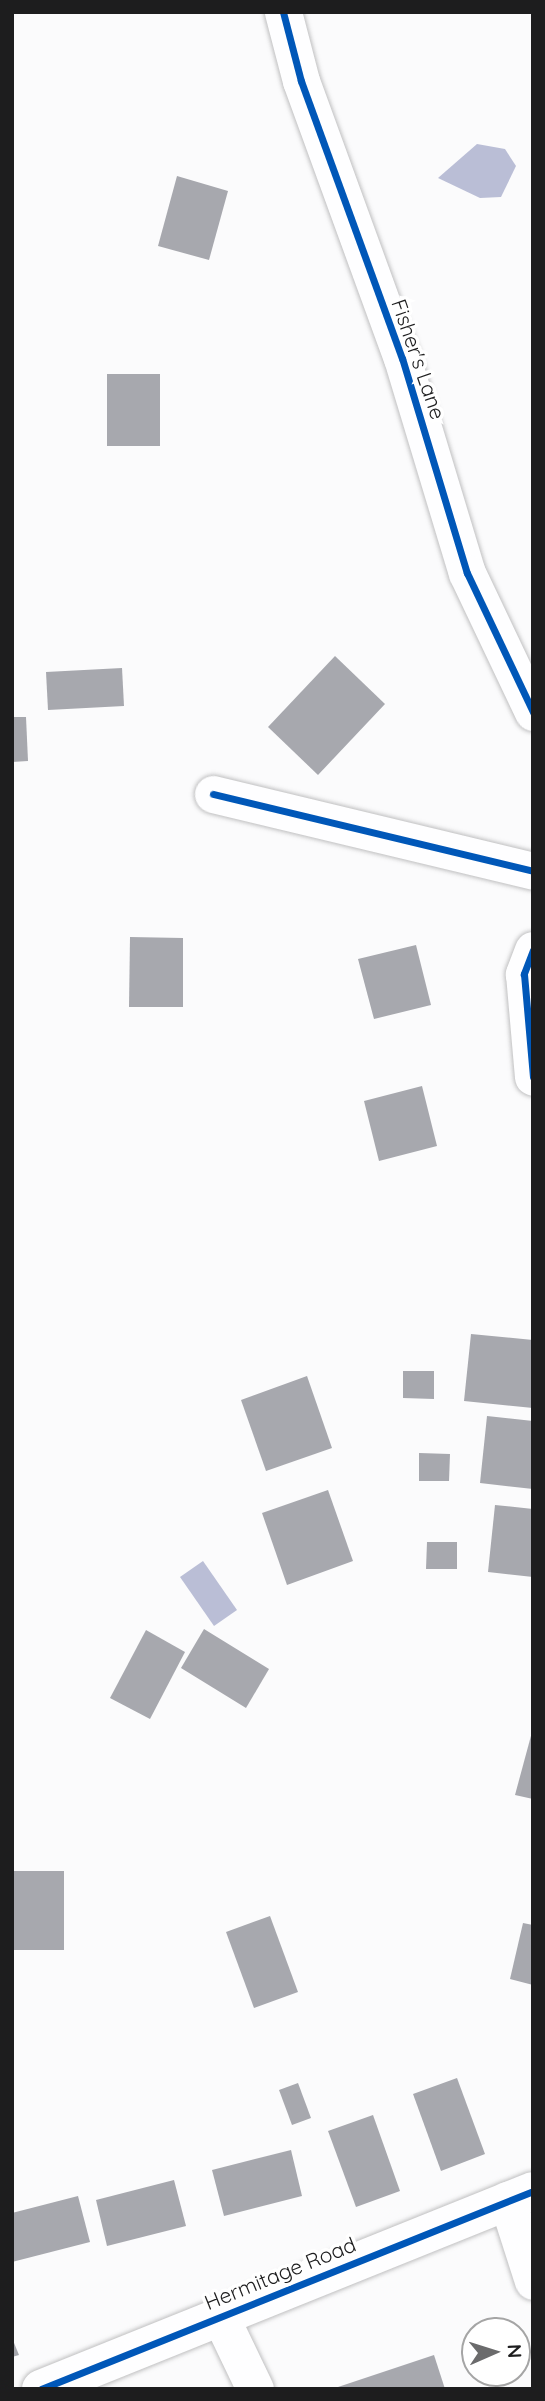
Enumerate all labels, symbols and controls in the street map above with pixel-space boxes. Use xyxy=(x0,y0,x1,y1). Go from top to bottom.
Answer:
street label: Fisher's Lane xyxy=(387,295,451,423)
street label: Hermitage Road xyxy=(201,2231,359,2315)
north arrow xyxy=(461,2317,531,2387)
text: N xyxy=(503,2343,527,2359)

